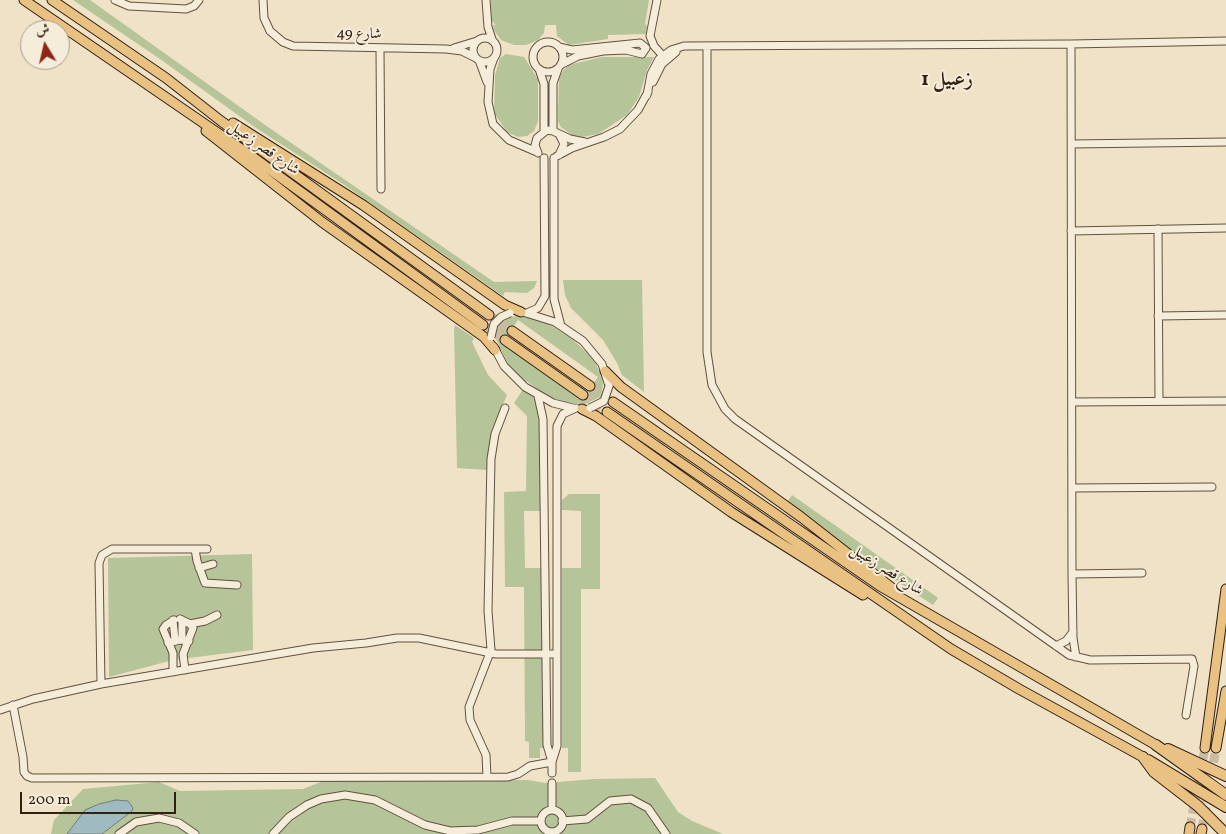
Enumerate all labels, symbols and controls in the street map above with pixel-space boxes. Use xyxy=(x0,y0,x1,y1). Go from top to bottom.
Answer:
north arrow xyxy=(20,20,70,70)
text: ش xyxy=(34,20,51,41)
street label: شارع 49 xyxy=(336,26,382,44)
district label: زعبيل 1 xyxy=(921,69,973,93)
street label: شارع قصر زعبيل xyxy=(224,118,302,180)
street label: شارع قصر زعبيل xyxy=(846,542,926,600)
scale bar xyxy=(22,782,179,814)
text: 200 m xyxy=(28,790,71,811)

